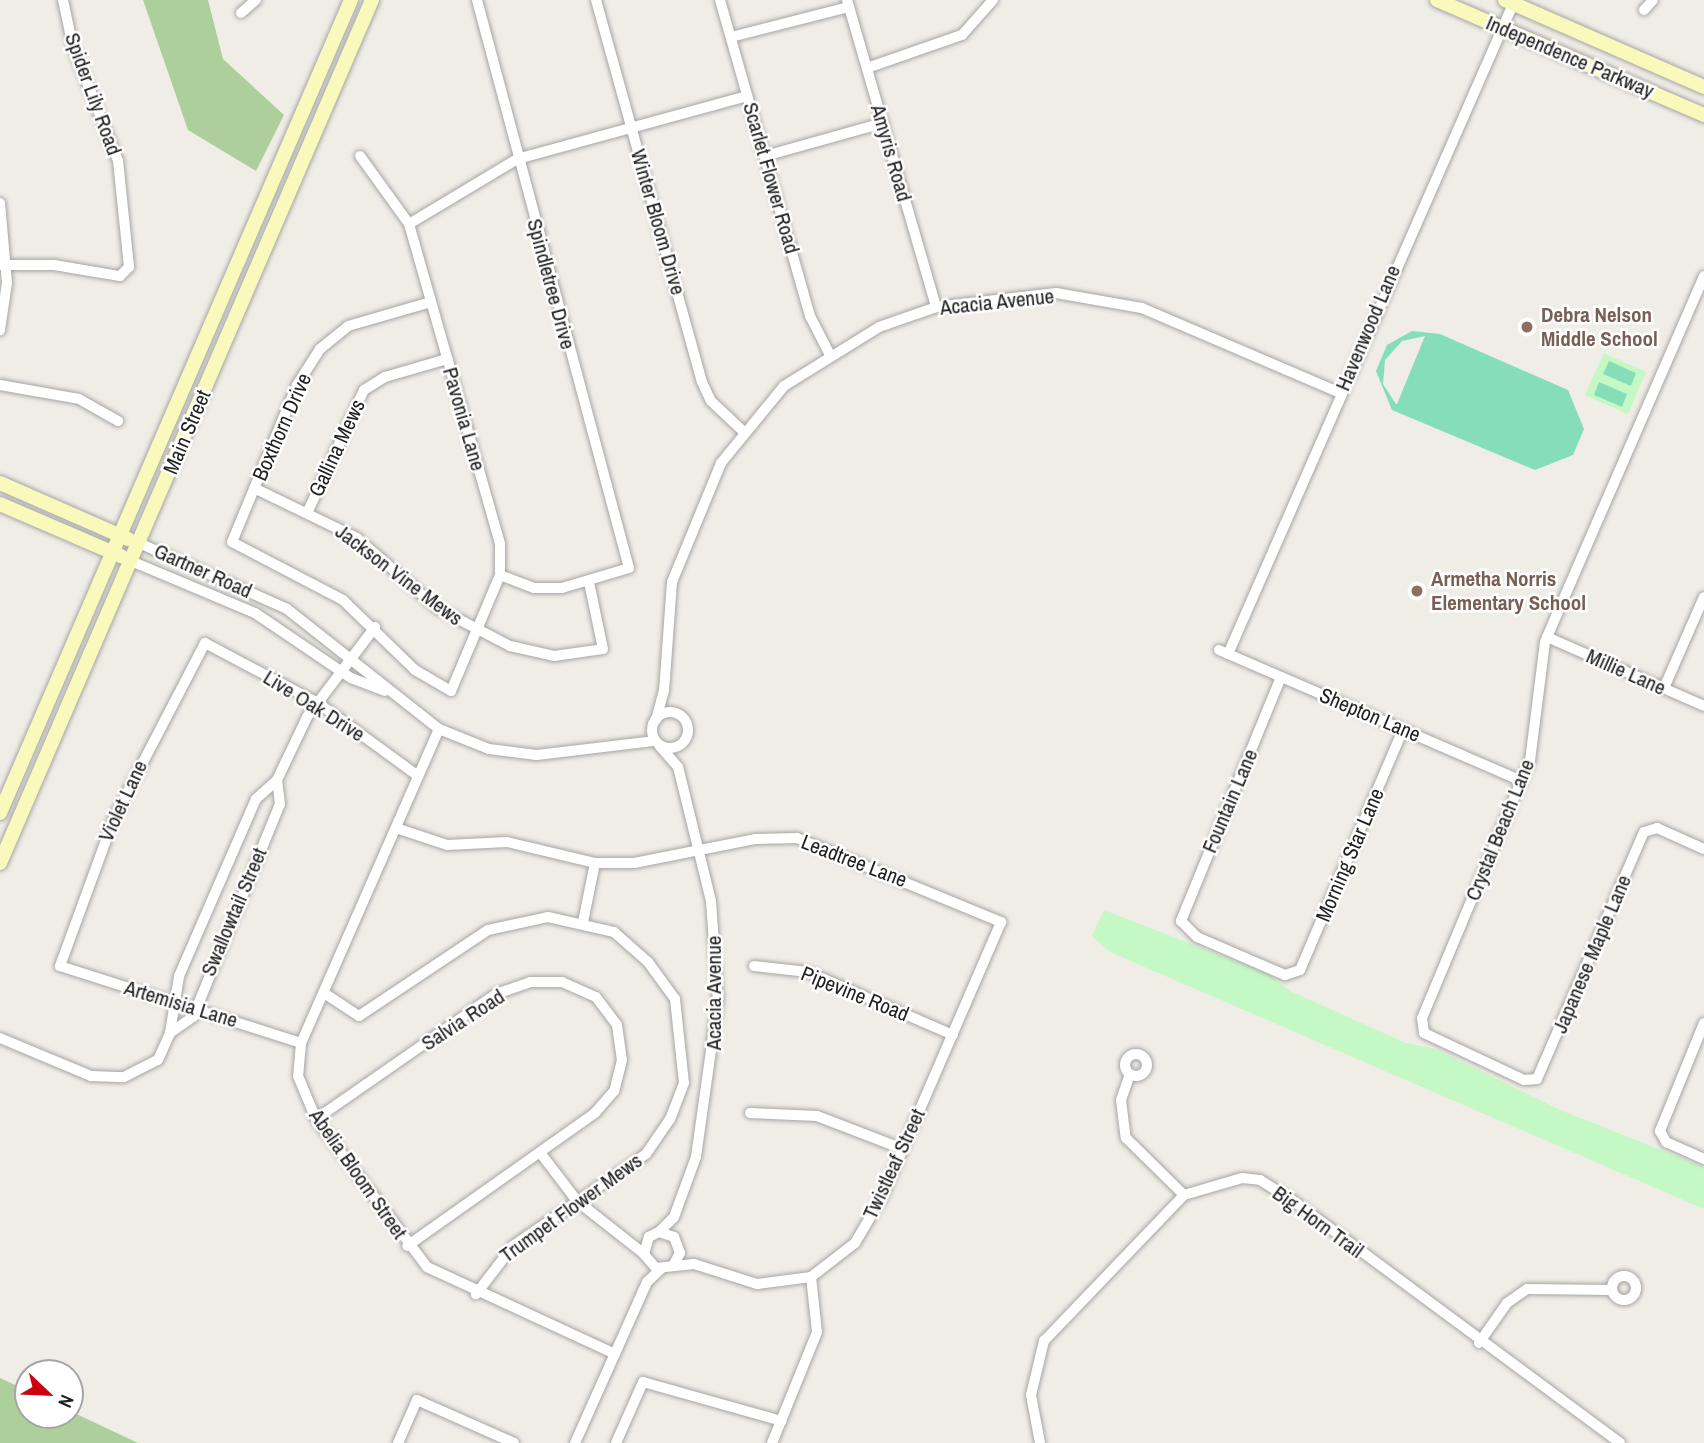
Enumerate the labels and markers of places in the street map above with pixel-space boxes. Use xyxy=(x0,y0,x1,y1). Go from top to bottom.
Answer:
place label: Debra Nelson Middle School xyxy=(1541,302,1658,352)
marker: Debra Nelson Middle School xyxy=(1519,319,1535,335)
place label: Armetha Norris Elementary School xyxy=(1431,566,1586,616)
marker: Armetha Norris Elementary School xyxy=(1409,583,1425,599)

